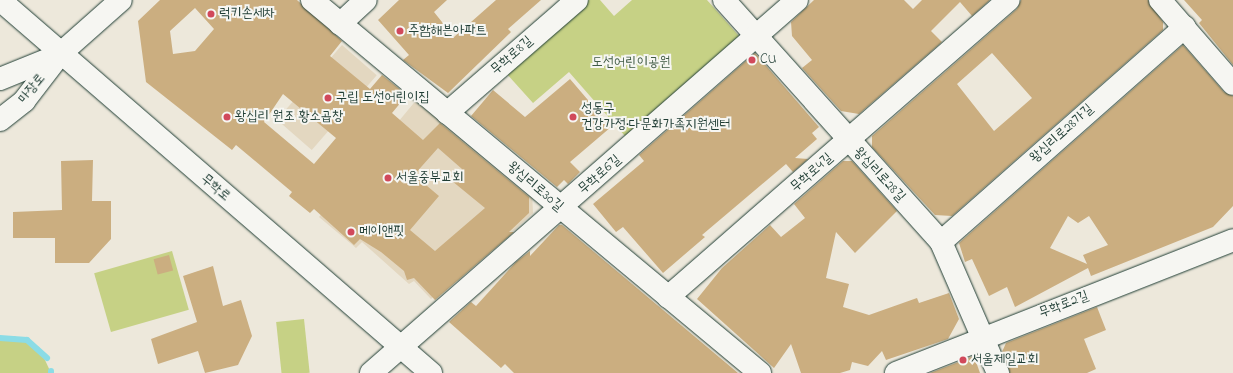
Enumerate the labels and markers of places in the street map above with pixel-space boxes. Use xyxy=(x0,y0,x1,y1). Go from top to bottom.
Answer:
place label: 럭키손세차 xyxy=(219,6,275,22)
marker: 럭키손세차 xyxy=(206,9,216,19)
place label: 주함해븐아파트 xyxy=(408,23,487,39)
marker: 주함해븐아파트 xyxy=(395,26,405,36)
place label: CU xyxy=(760,52,777,68)
marker: CU xyxy=(747,55,757,65)
place label: 구립 도선어린이집 xyxy=(336,90,430,106)
marker: 구립 도선어린이집 xyxy=(323,93,333,103)
place label: 성동구 건강가정·다문화가족지원센터 xyxy=(581,101,730,134)
place label: 왕십리 원조 황소곱창 xyxy=(235,109,343,125)
marker: 왕십리 원조 황소곱창 xyxy=(222,112,232,122)
marker: 성동구 건강가정·다문화가족지원센터 xyxy=(568,112,578,122)
place label: 서울중부교회 xyxy=(396,170,464,186)
marker: 서울중부교회 xyxy=(383,173,393,183)
place label: 메이앤핏 xyxy=(359,224,404,240)
marker: 메이앤핏 xyxy=(346,227,356,237)
place label: 서울제일교회 xyxy=(971,352,1039,368)
marker: 서울제일교회 xyxy=(958,355,968,365)

